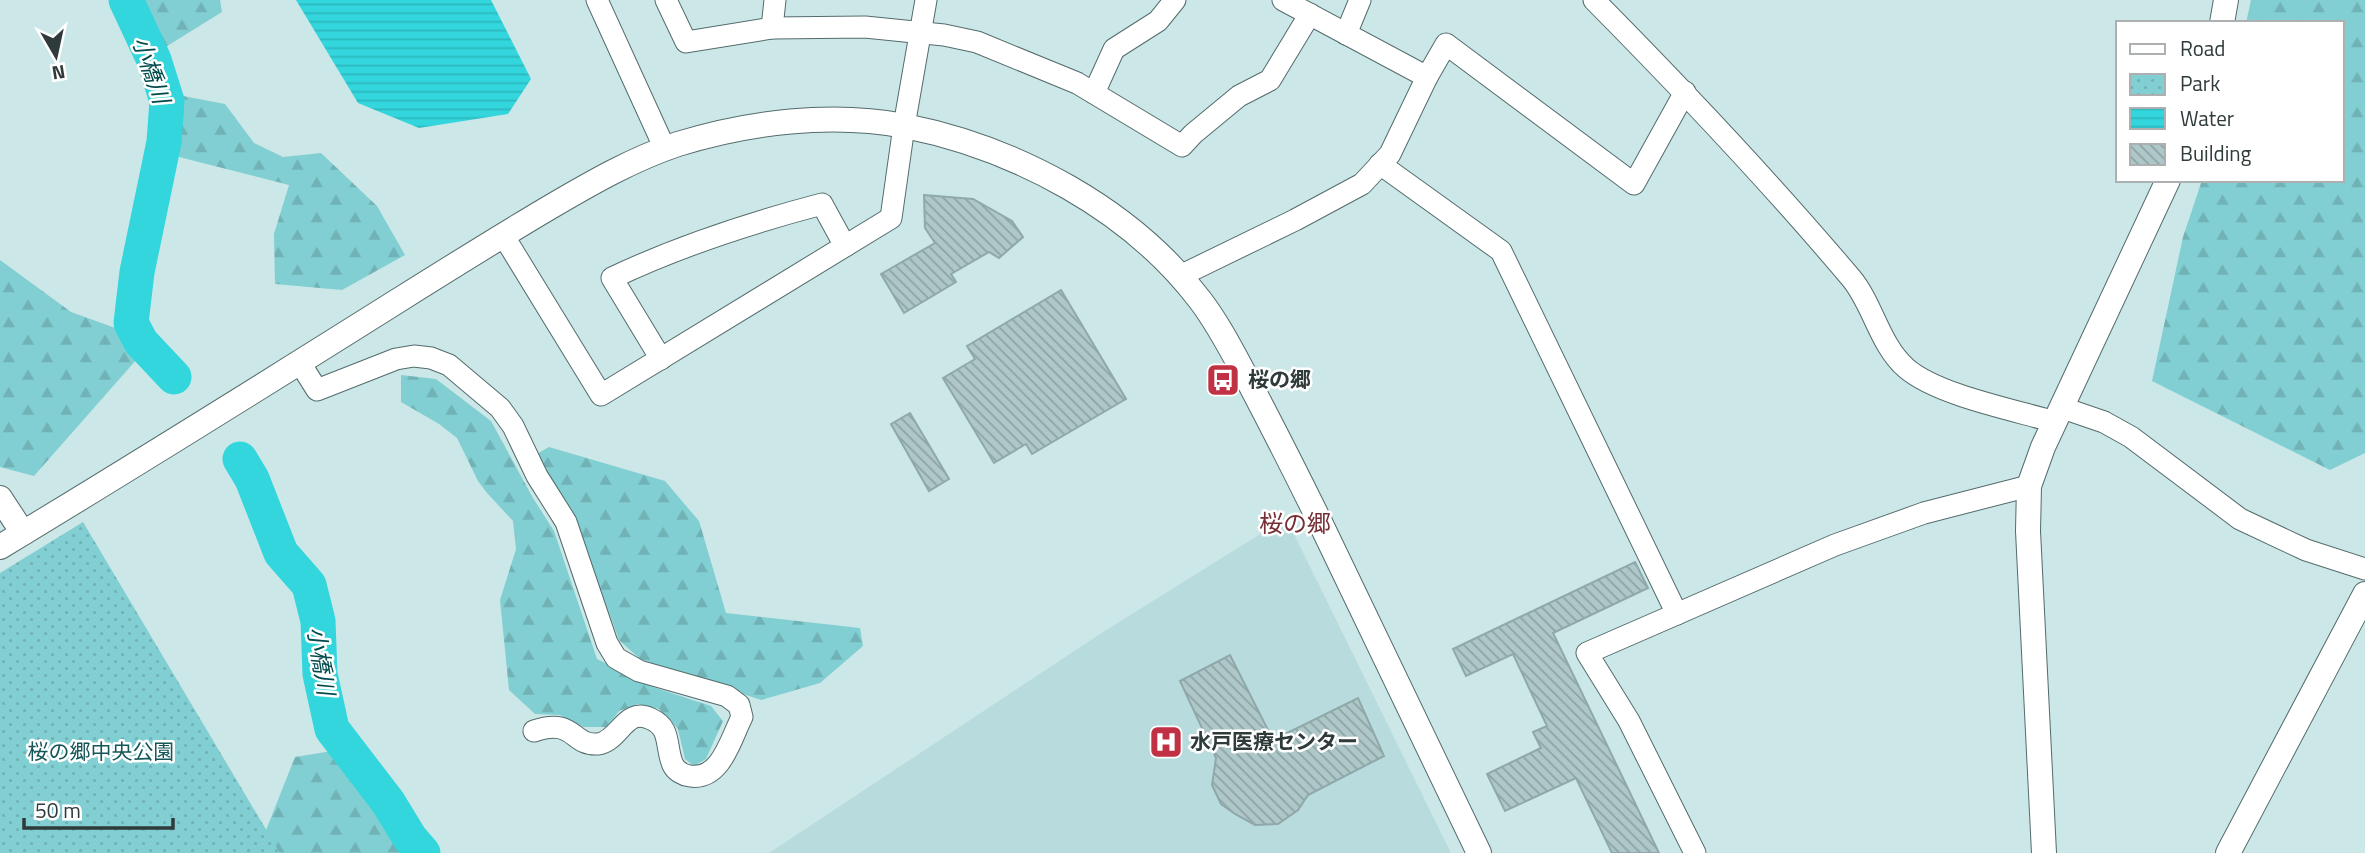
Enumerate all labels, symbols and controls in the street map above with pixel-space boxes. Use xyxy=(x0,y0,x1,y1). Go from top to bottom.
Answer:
north arrow xyxy=(21,21,91,91)
legend xyxy=(2116,21,2344,182)
water label: 小橋川 xyxy=(124,32,180,111)
text: Road xyxy=(2180,32,2225,64)
text: N xyxy=(50,58,68,89)
text: Park xyxy=(2180,67,2220,99)
text: Water xyxy=(2180,102,2234,134)
text: Building xyxy=(2180,137,2252,169)
bus stop icon: 桜の郷 xyxy=(1204,361,1242,399)
place label: 桜の郷 xyxy=(1248,363,1311,395)
district label: 桜の郷 xyxy=(1259,505,1331,541)
water label: 小橋川 xyxy=(299,624,345,701)
hospital icon: 水戸医療センター xyxy=(1147,723,1185,761)
place label: 水戸医療センター xyxy=(1190,725,1358,757)
park label: 桜の郷中央公園 xyxy=(28,735,175,767)
scale bar xyxy=(24,786,173,830)
text: 50 m xyxy=(35,794,81,826)

